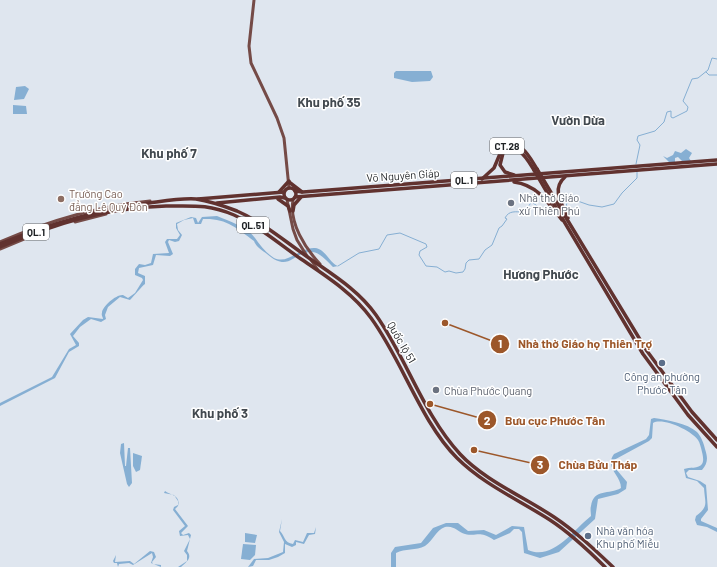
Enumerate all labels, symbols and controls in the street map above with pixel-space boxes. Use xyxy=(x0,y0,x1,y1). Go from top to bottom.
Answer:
district label: Khu phố 35 xyxy=(297,94,361,110)
district label: Vườn Dừa xyxy=(551,112,605,128)
road number: CT.28 xyxy=(490,138,524,154)
district label: Khu phố 7 xyxy=(141,145,197,161)
street label: Võ Nguyên Giáp xyxy=(366,166,440,184)
road number: QL.1 xyxy=(451,172,477,188)
place label: Trường Cao đẳng Lê Quý Đôn xyxy=(69,187,148,213)
place label: Nhà thờ Giáo xứ Thiên Phú xyxy=(519,191,580,217)
marker: Trường Cao đẳng Lê Quý Đôn xyxy=(56,194,66,204)
marker: Nhà thờ Giáo xứ Thiên Phú xyxy=(506,198,516,208)
road number: QL.51 xyxy=(237,217,269,233)
road number: QL.1 xyxy=(23,224,49,240)
district label: Hương Phước xyxy=(503,266,579,282)
street label: Quốc lộ 51 xyxy=(385,319,419,365)
callout: Nhà thờ Giáo họ Thiên Trợ xyxy=(490,332,660,356)
text: 1 xyxy=(498,336,502,350)
text: Nhà thờ Giáo họ Thiên Trợ xyxy=(518,336,652,350)
marker: Công an phường Phước Tân xyxy=(657,358,667,368)
place label: Công an phường Phước Tân xyxy=(624,370,700,396)
place label: Chùa Phước Quang xyxy=(444,384,532,397)
marker: Chùa Phước Quang xyxy=(431,385,441,395)
district label: Khu phố 3 xyxy=(192,405,248,421)
callout: Bưu cục Phước Tân xyxy=(477,408,613,432)
text: 2 xyxy=(484,413,491,427)
text: Bưu cục Phước Tân xyxy=(505,413,605,427)
callout: Chùa Bửu Tháp xyxy=(530,453,645,477)
text: 3 xyxy=(537,457,543,471)
text: Chùa Bửu Tháp xyxy=(559,457,638,471)
place label: Nhà văn hóa Khu phố Miễu xyxy=(596,524,659,550)
marker: Nhà văn hóa Khu phố Miễu xyxy=(583,531,593,541)

